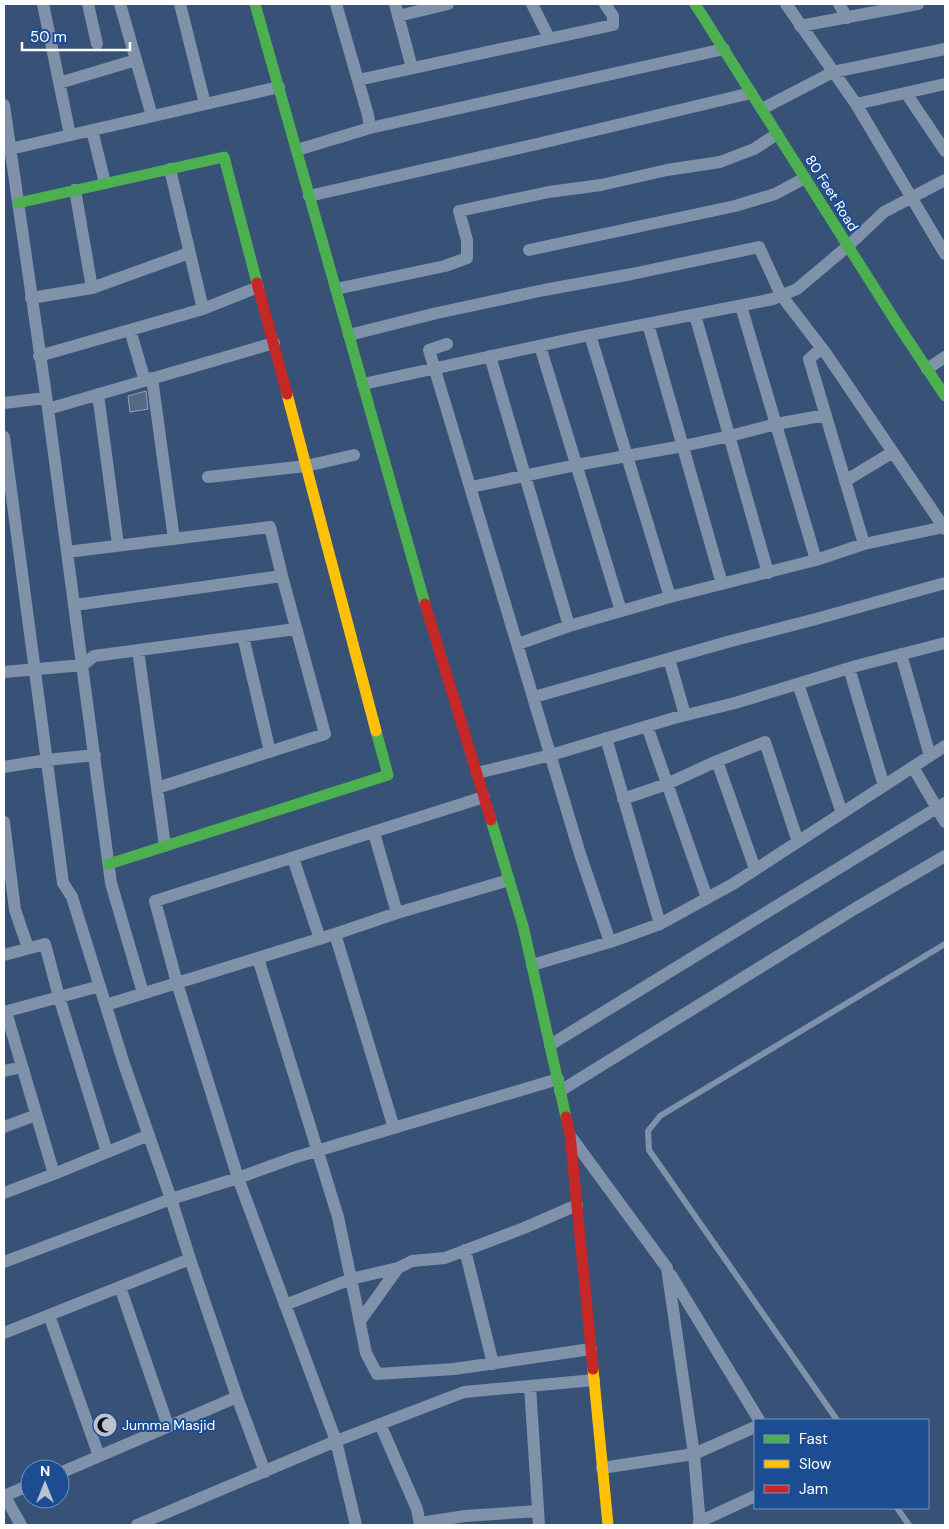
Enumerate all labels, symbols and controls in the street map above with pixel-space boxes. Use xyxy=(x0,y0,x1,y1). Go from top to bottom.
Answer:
scale bar xyxy=(22,20,130,52)
text: 50 m xyxy=(30,27,67,47)
street label: 80 Feet Road xyxy=(801,152,863,234)
mosque icon: Jumma Masjid xyxy=(92,1412,118,1438)
place label: Jumma Masjid xyxy=(122,1416,215,1434)
legend xyxy=(754,1419,929,1509)
text: Fast xyxy=(799,1429,828,1449)
text: Slow xyxy=(799,1454,832,1474)
north arrow xyxy=(20,1459,70,1509)
text: N xyxy=(40,1462,50,1480)
text: Jam xyxy=(799,1479,828,1499)

